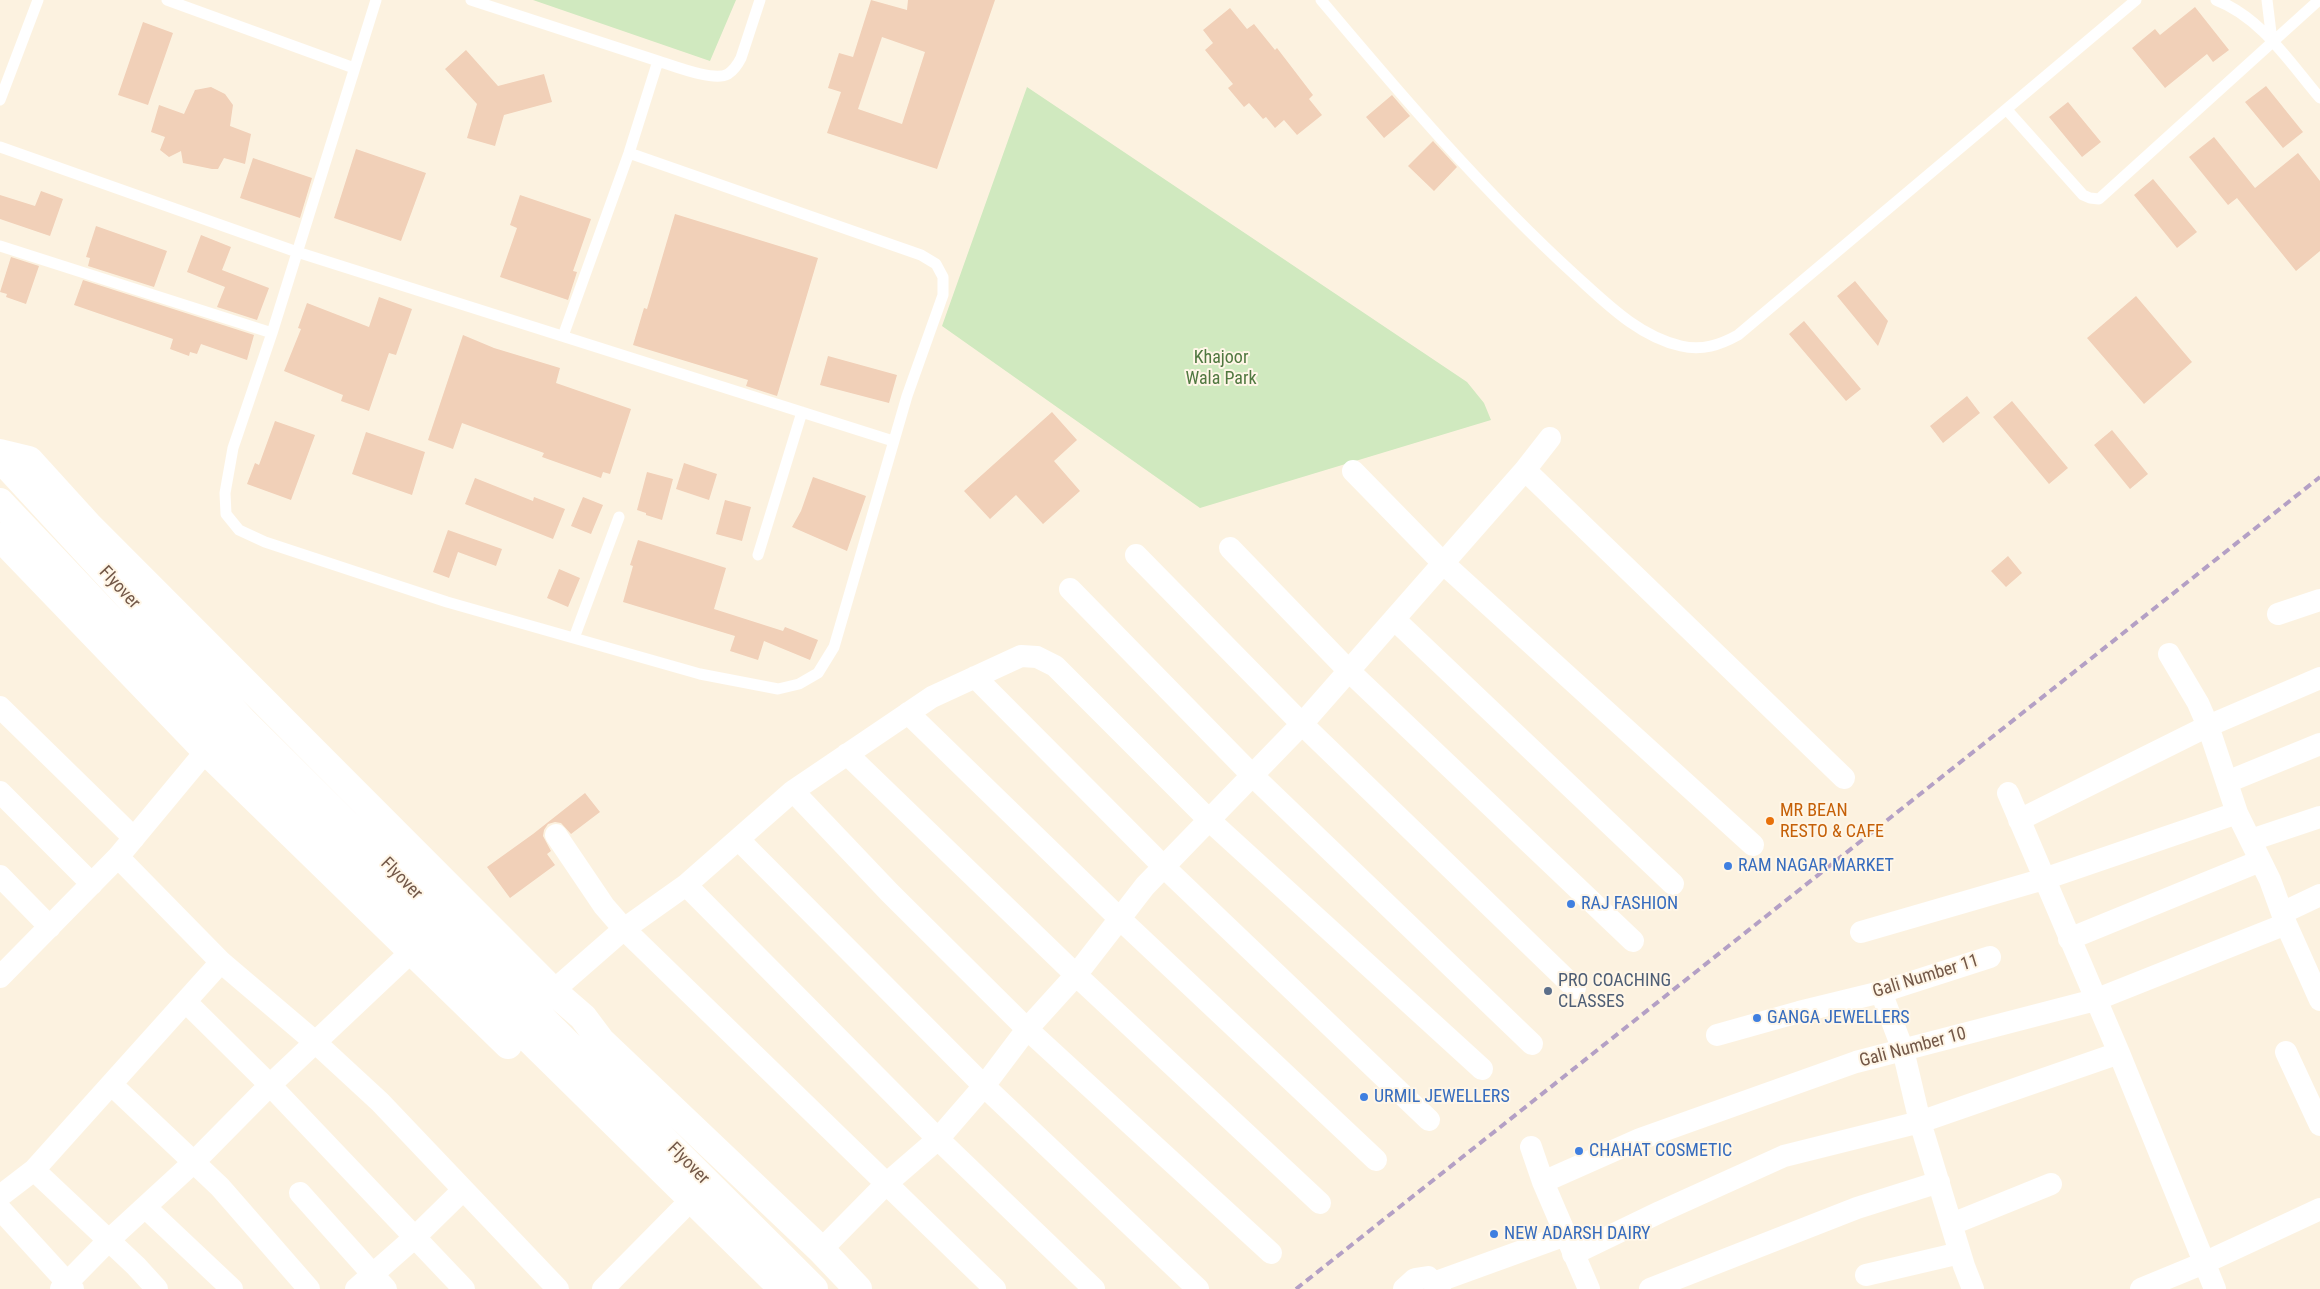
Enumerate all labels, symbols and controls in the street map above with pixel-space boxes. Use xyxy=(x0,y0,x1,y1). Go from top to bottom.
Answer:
park label: Khajoor Wala Park xyxy=(1185,347,1257,389)
street label: Flyover xyxy=(94,562,144,614)
place label: MR BEAN RESTO & CAFE xyxy=(1780,800,1884,842)
marker: MR BEAN RESTO & CAFE xyxy=(1764,815,1776,827)
street label: Flyover xyxy=(375,853,427,905)
place label: RAM NAGAR MARKET xyxy=(1738,855,1894,877)
marker: RAM NAGAR MARKET xyxy=(1722,860,1734,872)
place label: RAJ FASHION xyxy=(1581,893,1678,915)
marker: RAJ FASHION xyxy=(1565,898,1577,910)
street label: Gali Number 11 xyxy=(1870,951,1982,1003)
place label: PRO COACHING CLASSES xyxy=(1558,970,1671,1012)
marker: PRO COACHING CLASSES xyxy=(1542,985,1554,997)
place label: GANGA JEWELLERS xyxy=(1767,1007,1910,1029)
marker: GANGA JEWELLERS xyxy=(1751,1012,1763,1024)
street label: Gali Number 10 xyxy=(1857,1023,1969,1073)
place label: URMIL JEWELLERS xyxy=(1374,1086,1510,1108)
marker: URMIL JEWELLERS xyxy=(1358,1091,1370,1103)
street label: Flyover xyxy=(662,1138,714,1190)
place label: CHAHAT COSMETIC xyxy=(1589,1140,1732,1162)
marker: CHAHAT COSMETIC xyxy=(1573,1145,1585,1157)
place label: NEW ADARSH DAIRY xyxy=(1504,1223,1651,1245)
marker: NEW ADARSH DAIRY xyxy=(1488,1228,1500,1240)

